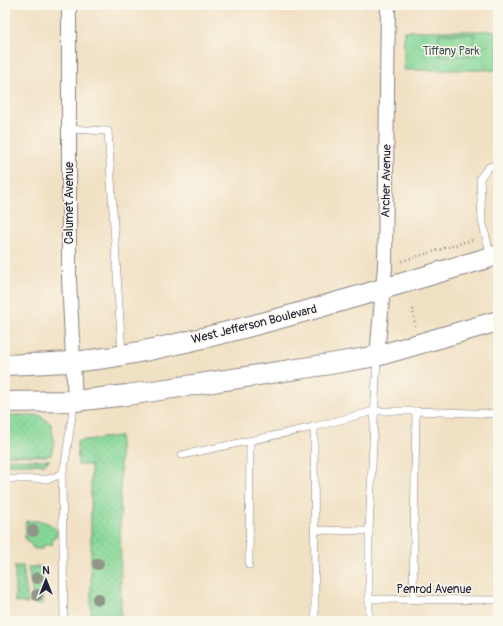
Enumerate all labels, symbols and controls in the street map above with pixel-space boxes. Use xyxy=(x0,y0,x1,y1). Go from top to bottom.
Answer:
park label: Tiffany Park xyxy=(422,44,480,59)
street label: Archer Avenue xyxy=(378,144,395,218)
street label: Calumet Avenue xyxy=(62,162,77,244)
street label: West Jefferson Boulevard xyxy=(190,302,318,347)
north arrow xyxy=(26,560,66,600)
text: N xyxy=(42,564,50,577)
street label: Penrod Avenue xyxy=(397,582,472,597)

